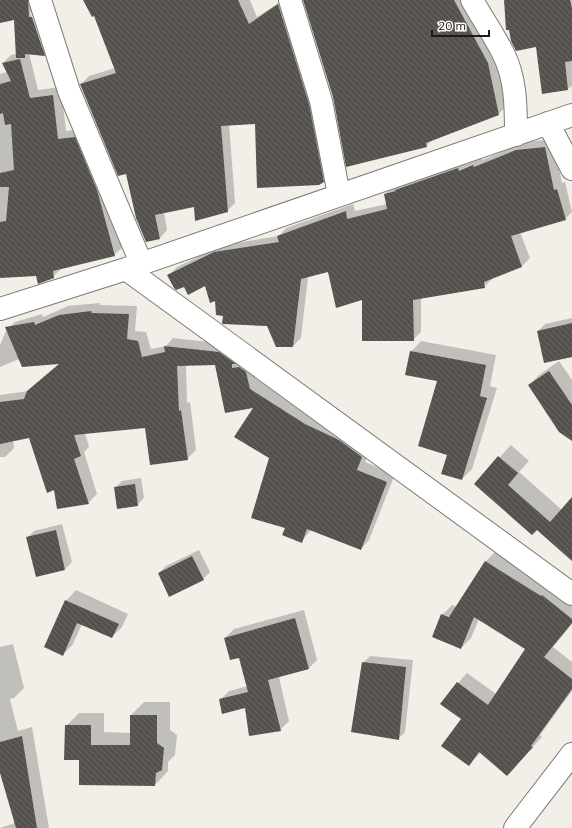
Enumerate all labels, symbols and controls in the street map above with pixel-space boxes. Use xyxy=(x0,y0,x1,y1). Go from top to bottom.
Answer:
scale bar xyxy=(432,12,489,38)
text: 20 m xyxy=(438,18,466,33)

